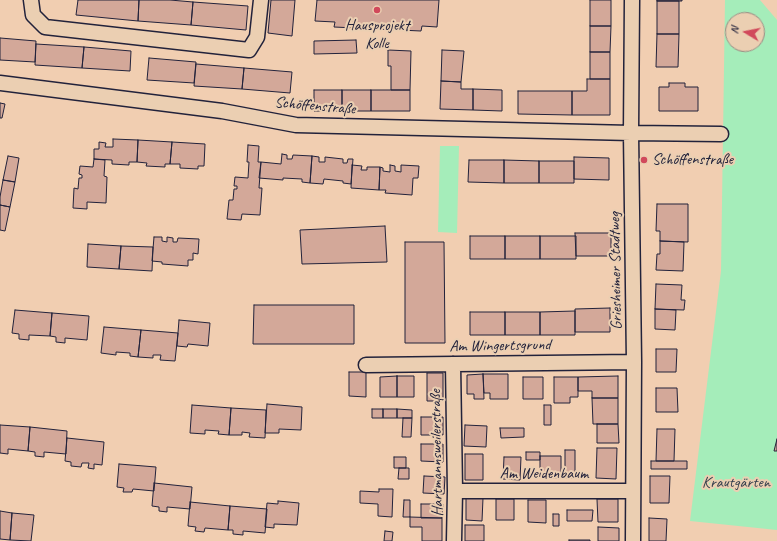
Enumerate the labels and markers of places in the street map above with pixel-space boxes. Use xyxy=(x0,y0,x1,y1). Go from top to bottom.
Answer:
marker: Hausprojekt Kolle xyxy=(372,5,382,15)
place label: Hausprojekt Kolle xyxy=(345,16,409,54)
place label: Schöffenstraße xyxy=(652,150,733,170)
marker: Schöffenstraße xyxy=(639,155,649,165)

